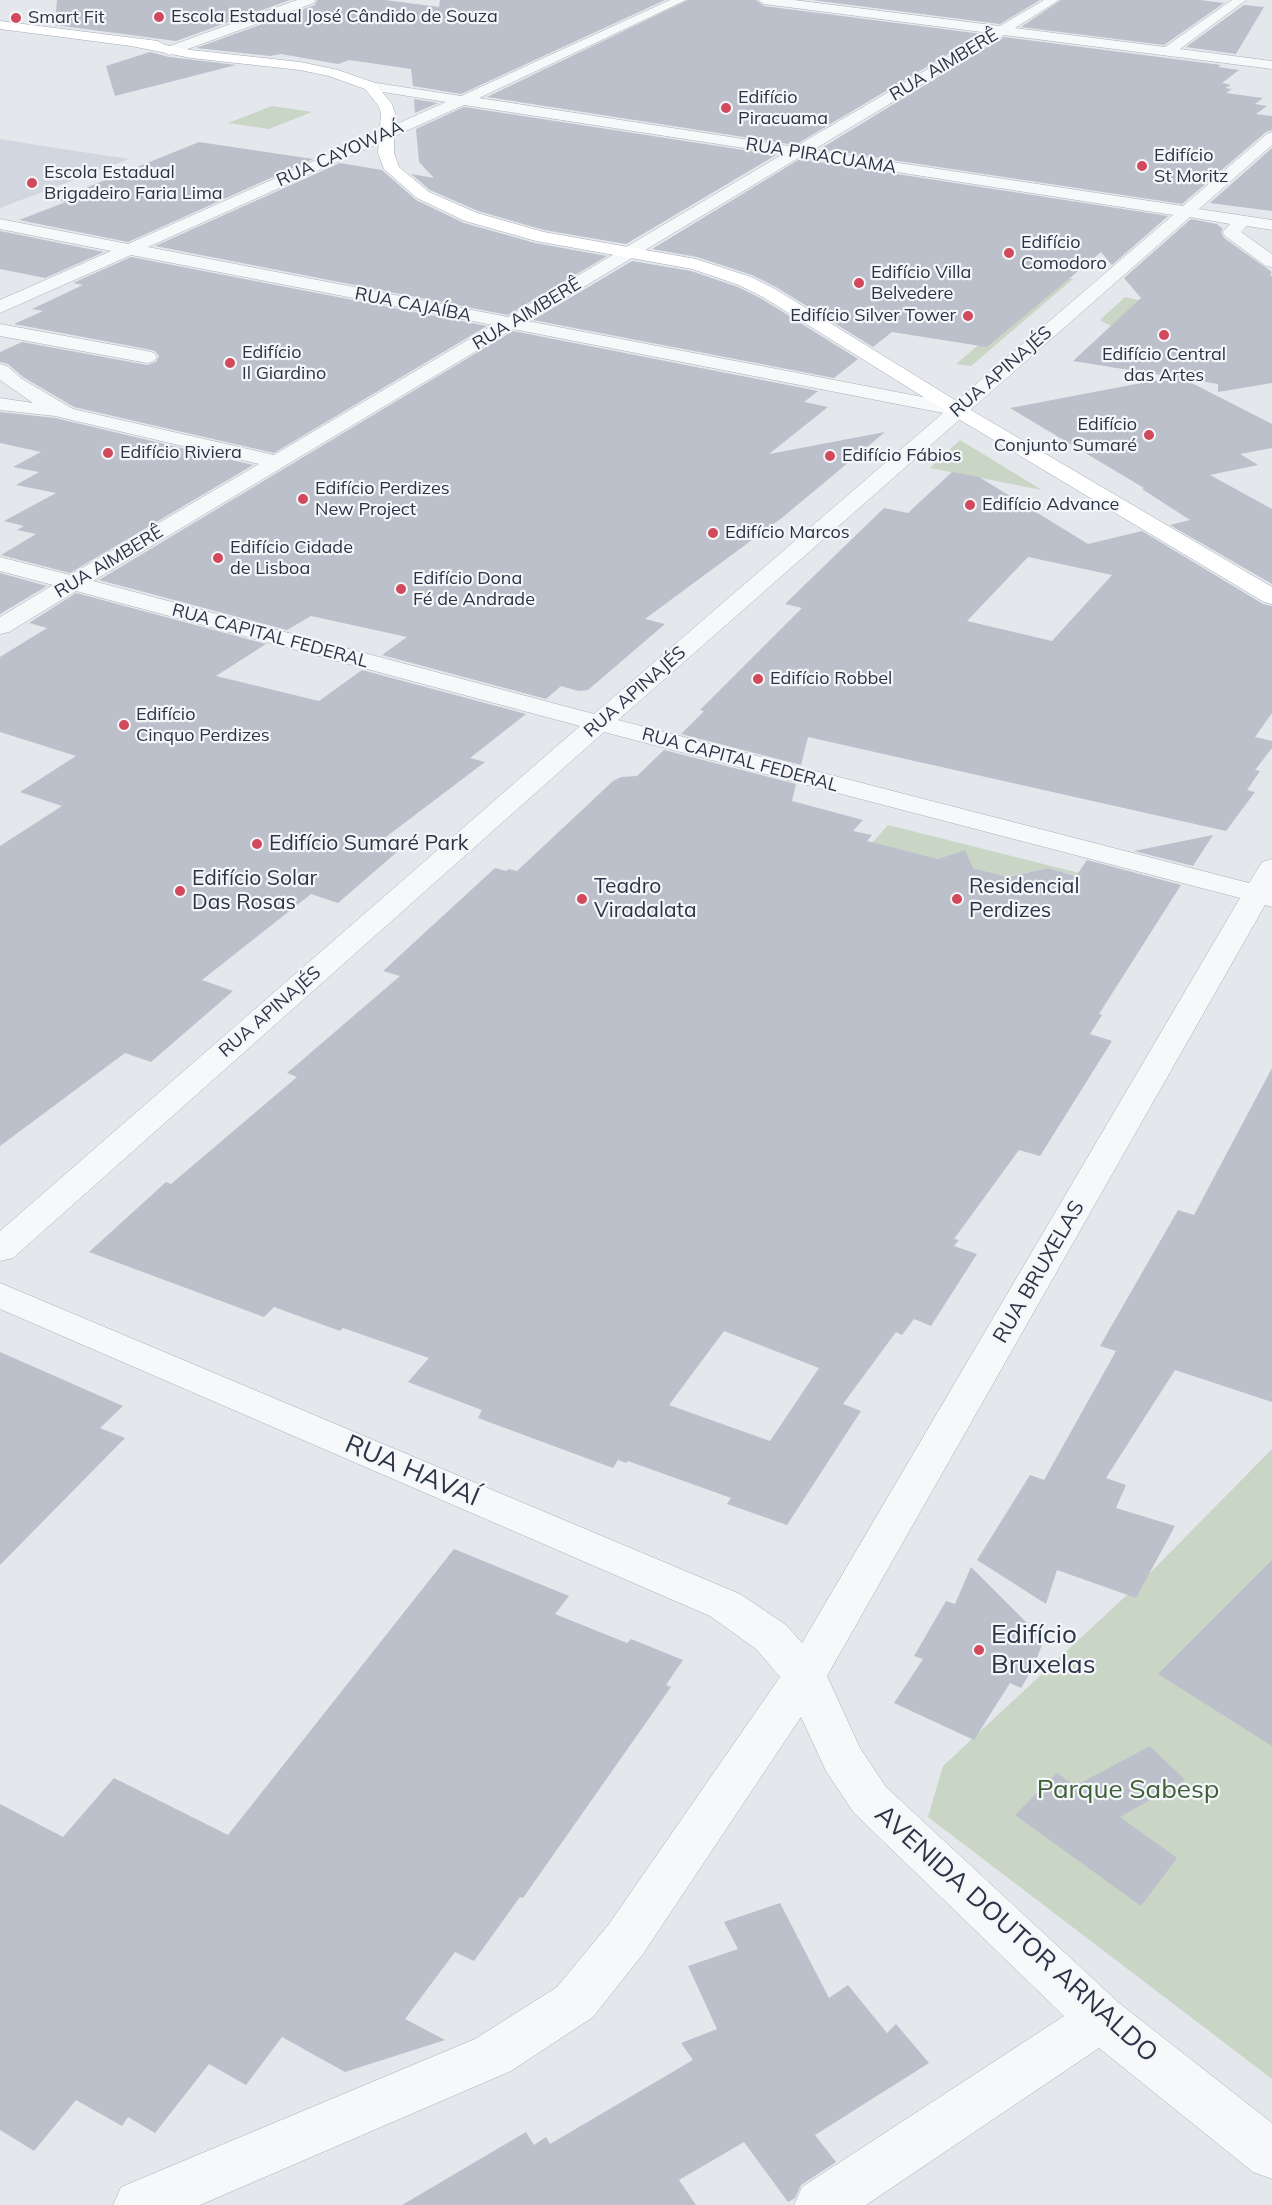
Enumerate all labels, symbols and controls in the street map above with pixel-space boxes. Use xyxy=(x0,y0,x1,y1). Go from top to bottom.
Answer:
place label: Escola Estadual José Cândido de Souza xyxy=(171,6,498,28)
place label: Smart Fit xyxy=(28,7,105,29)
marker: Escola Estadual José Cândido de Souza xyxy=(152,10,166,24)
marker: Smart Fit xyxy=(9,11,23,25)
street label: RUA AIMBERÊ xyxy=(886,24,1002,106)
place label: Edifício Piracuama xyxy=(738,87,828,130)
marker: Edifício Piracuama xyxy=(719,101,733,115)
street label: RUA CAYOWAÁ xyxy=(273,116,407,192)
street label: RUA PIRACUAMA xyxy=(744,133,898,179)
place label: Edifício St Moritz xyxy=(1154,145,1228,188)
marker: Edifício St Moritz xyxy=(1135,159,1149,173)
place label: Escola Estadual Brigadeiro Faria Lima xyxy=(44,162,223,204)
marker: Escola Estadual Brigadeiro Faria Lima xyxy=(25,176,39,190)
place label: Edifício Comodoro xyxy=(1021,232,1107,274)
marker: Edifício Comodoro xyxy=(1002,246,1016,260)
place label: Edifício Villa Belvedere xyxy=(871,262,971,304)
street label: RUA AIMBERÊ xyxy=(469,273,585,355)
marker: Edifício Villa Belvedere xyxy=(852,276,866,290)
street label: RUA CAJAÍBA xyxy=(353,283,473,327)
place label: Edifício Silver Tower xyxy=(790,305,956,327)
marker: Edifício Silver Tower xyxy=(961,309,975,323)
street label: RUA APINAJÉS xyxy=(946,322,1056,422)
marker: Edifício Central das Artes xyxy=(1157,328,1171,342)
place label: Edifício Il Giardino xyxy=(242,342,326,385)
place label: Edifício Central das Artes xyxy=(1102,344,1226,386)
marker: Edifício Il Giardino xyxy=(223,356,237,370)
place label: Edifício Conjunto Sumaré xyxy=(994,414,1137,456)
marker: Edifício Conjunto Sumaré xyxy=(1142,428,1156,442)
place label: Edifício Riviera xyxy=(120,442,242,464)
place label: Edifício Fábios xyxy=(842,445,961,467)
marker: Edifício Riviera xyxy=(101,446,115,460)
marker: Edifício Fábios xyxy=(823,449,837,463)
place label: Edifício Perdizes New Project xyxy=(315,478,450,520)
marker: Edifício Perdizes New Project xyxy=(296,492,310,506)
place label: Edifício Advance xyxy=(982,494,1119,516)
marker: Edifício Advance xyxy=(963,498,977,512)
street label: RUA AIMBERÊ xyxy=(51,521,167,603)
place label: Edifício Marcos xyxy=(725,522,850,544)
marker: Edifício Marcos xyxy=(706,526,720,540)
place label: Edifício Cidade de Lisboa xyxy=(230,537,353,580)
marker: Edifício Cidade de Lisboa xyxy=(211,551,225,565)
place label: Edifício Dona Fé de Andrade xyxy=(413,568,535,610)
marker: Edifício Dona Fé de Andrade xyxy=(394,582,408,596)
street label: RUA CAPITAL FEDERAL xyxy=(170,599,370,673)
street label: RUA APINAJÉS xyxy=(580,642,690,742)
place label: Edifício Robbel xyxy=(770,668,892,690)
marker: Edifício Robbel xyxy=(751,672,765,686)
place label: Edifício Cinquo Perdizes xyxy=(136,704,270,746)
marker: Edifício Cinquo Perdizes xyxy=(117,718,131,732)
street label: RUA CAPITAL FEDERAL xyxy=(640,723,840,797)
place label: Edifício Sumaré Park xyxy=(269,831,469,857)
marker: Edifício Sumaré Park xyxy=(250,837,264,851)
place label: Edifício Solar Das Rosas xyxy=(192,866,317,916)
place label: Teadro Viradalata xyxy=(594,874,697,924)
place label: Residencial Perdizes xyxy=(969,874,1079,924)
marker: Edifício Solar Das Rosas xyxy=(173,884,187,898)
marker: Teadro Viradalata xyxy=(575,892,589,906)
marker: Residencial Perdizes xyxy=(950,892,964,906)
street label: RUA APINAJÉS xyxy=(215,962,325,1062)
street label: RUA BRUXELAS xyxy=(988,1196,1090,1348)
street label: RUA HAVAÍ xyxy=(340,1429,484,1513)
place label: Edifício Bruxelas xyxy=(991,1619,1096,1680)
marker: Edifício Bruxelas xyxy=(972,1643,986,1657)
park label: Parque Sabesp xyxy=(1037,1774,1219,1806)
street label: AVENIDA DOUTOR ARNALDO xyxy=(868,1799,1164,2069)

